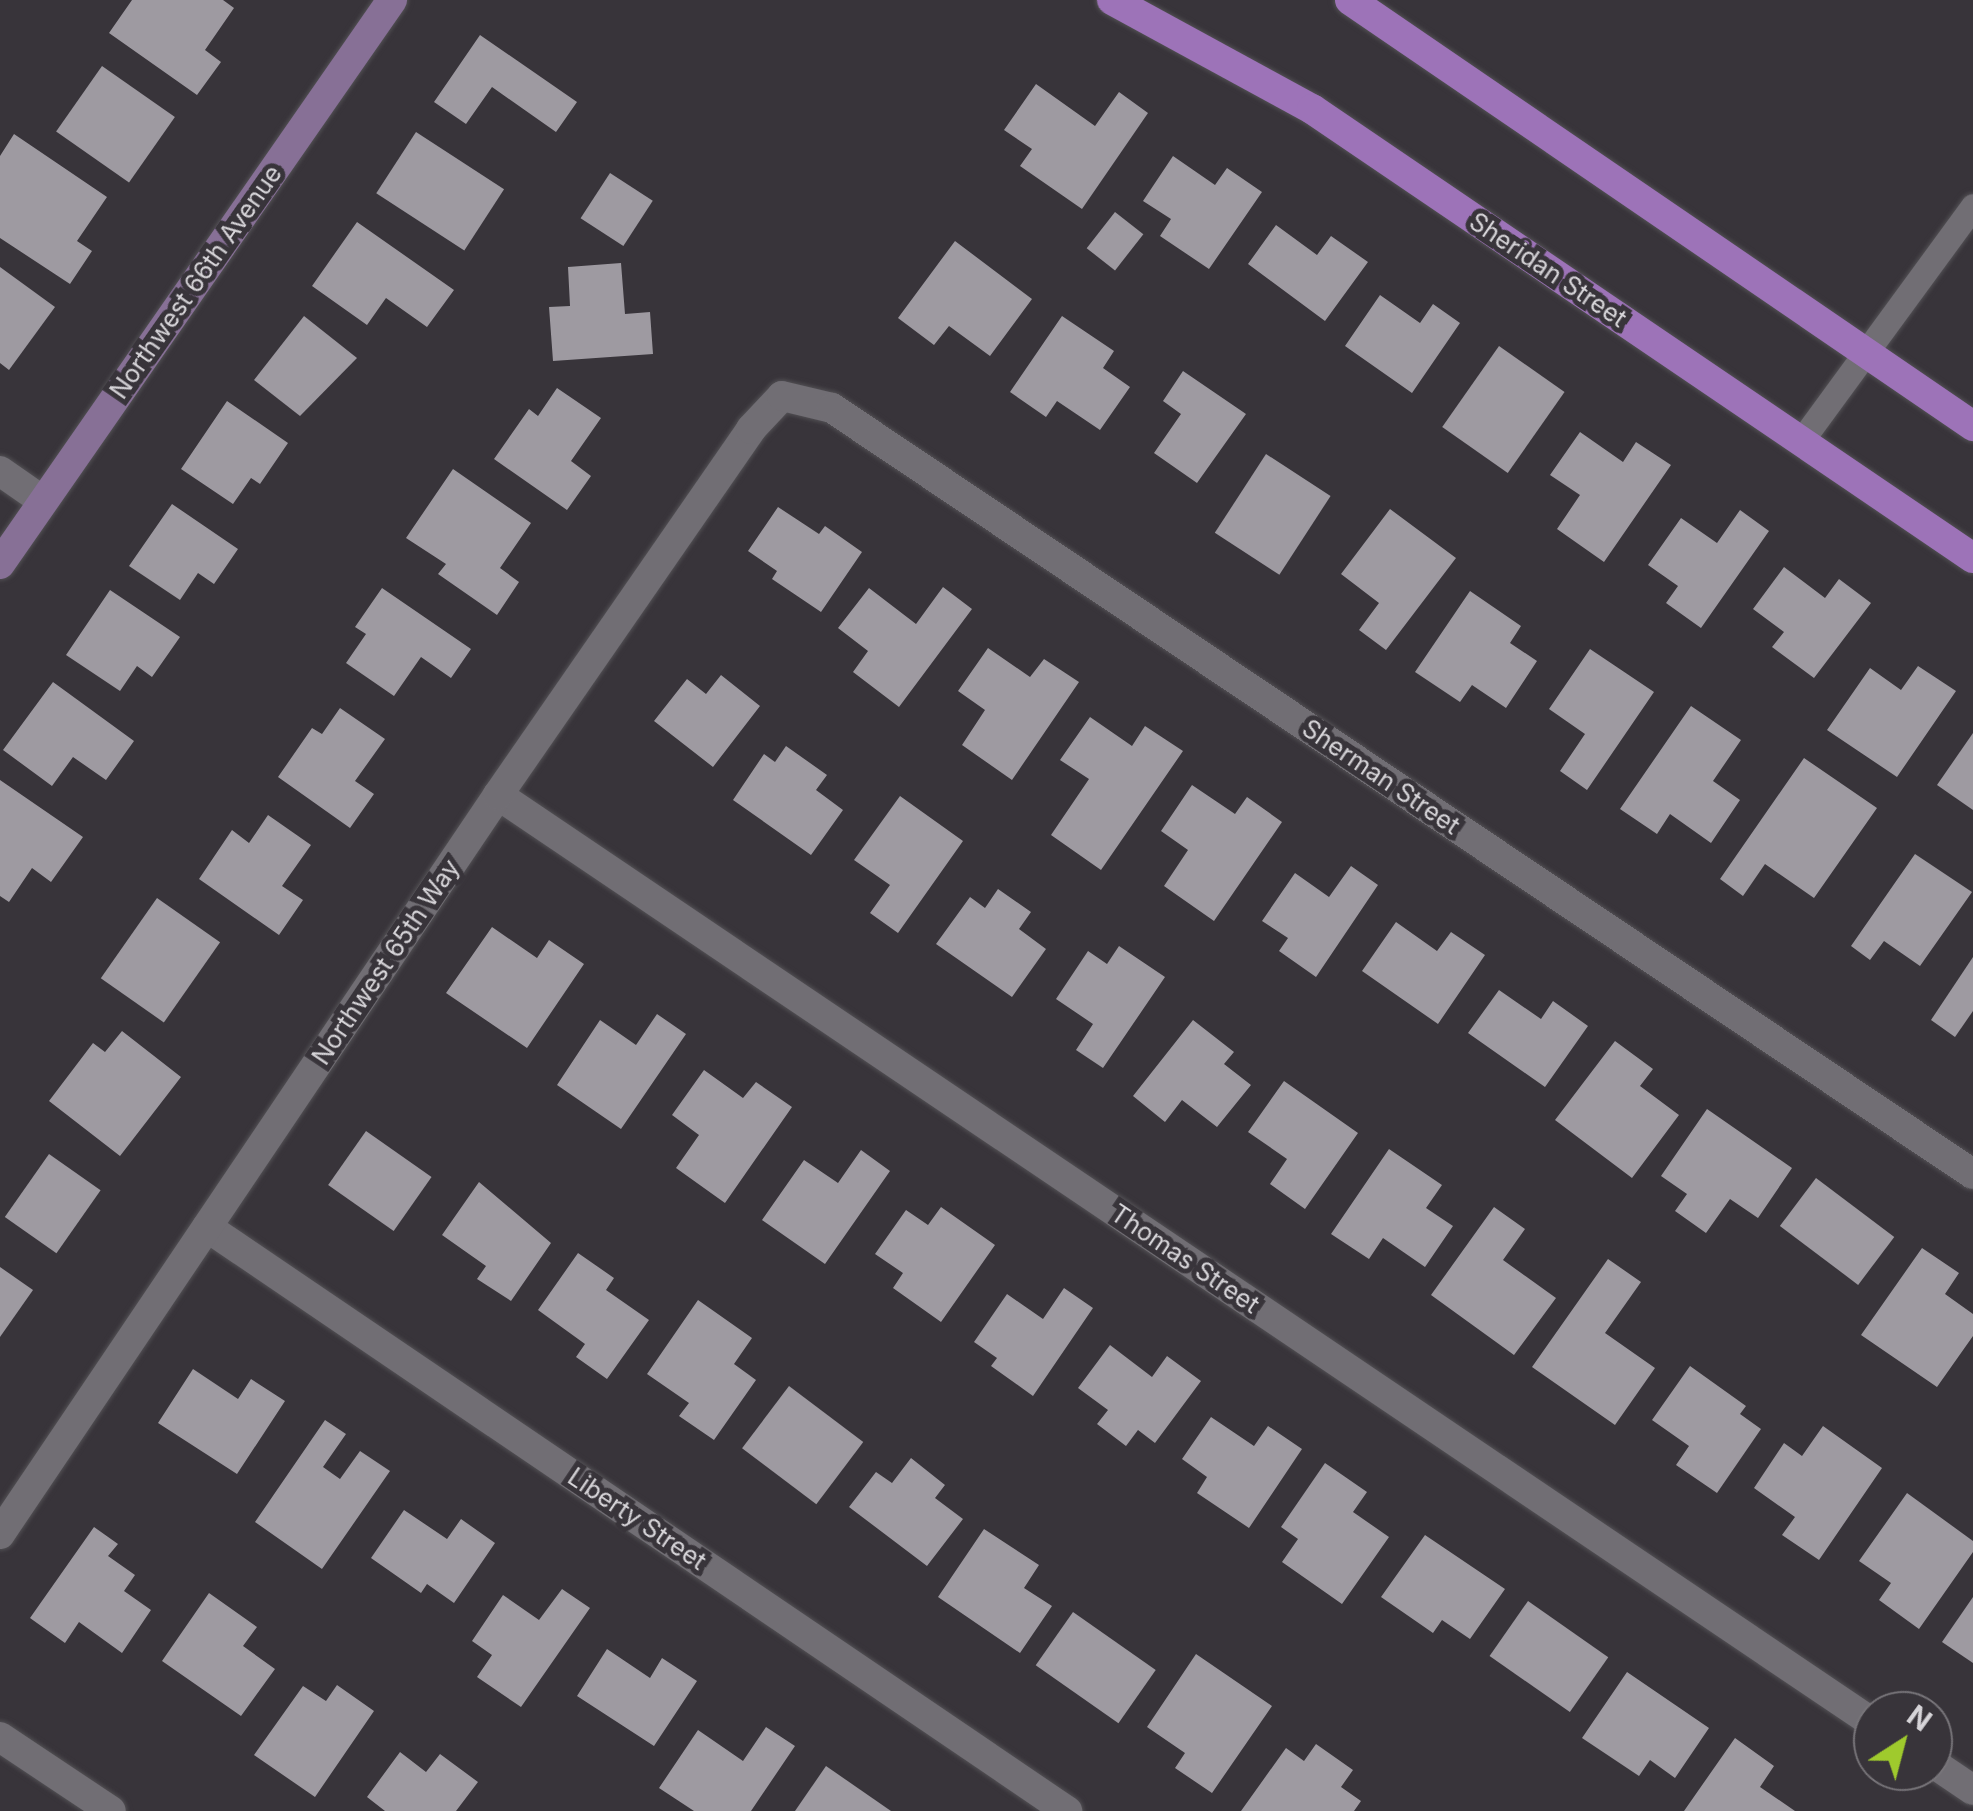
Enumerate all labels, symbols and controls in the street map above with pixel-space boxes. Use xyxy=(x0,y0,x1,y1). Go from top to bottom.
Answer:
street label: Northwest 66th Avenue xyxy=(104,159,288,405)
street label: Sheridan Street xyxy=(1464,206,1632,334)
street label: Sherman Street xyxy=(1297,713,1465,841)
street label: Northwest 65th Way xyxy=(306,854,466,1070)
street label: Thomas Street xyxy=(1105,1198,1265,1320)
street label: Liberty Street xyxy=(562,1462,712,1576)
north arrow xyxy=(1853,1691,1953,1791)
text: N xyxy=(1901,1698,1938,1738)

